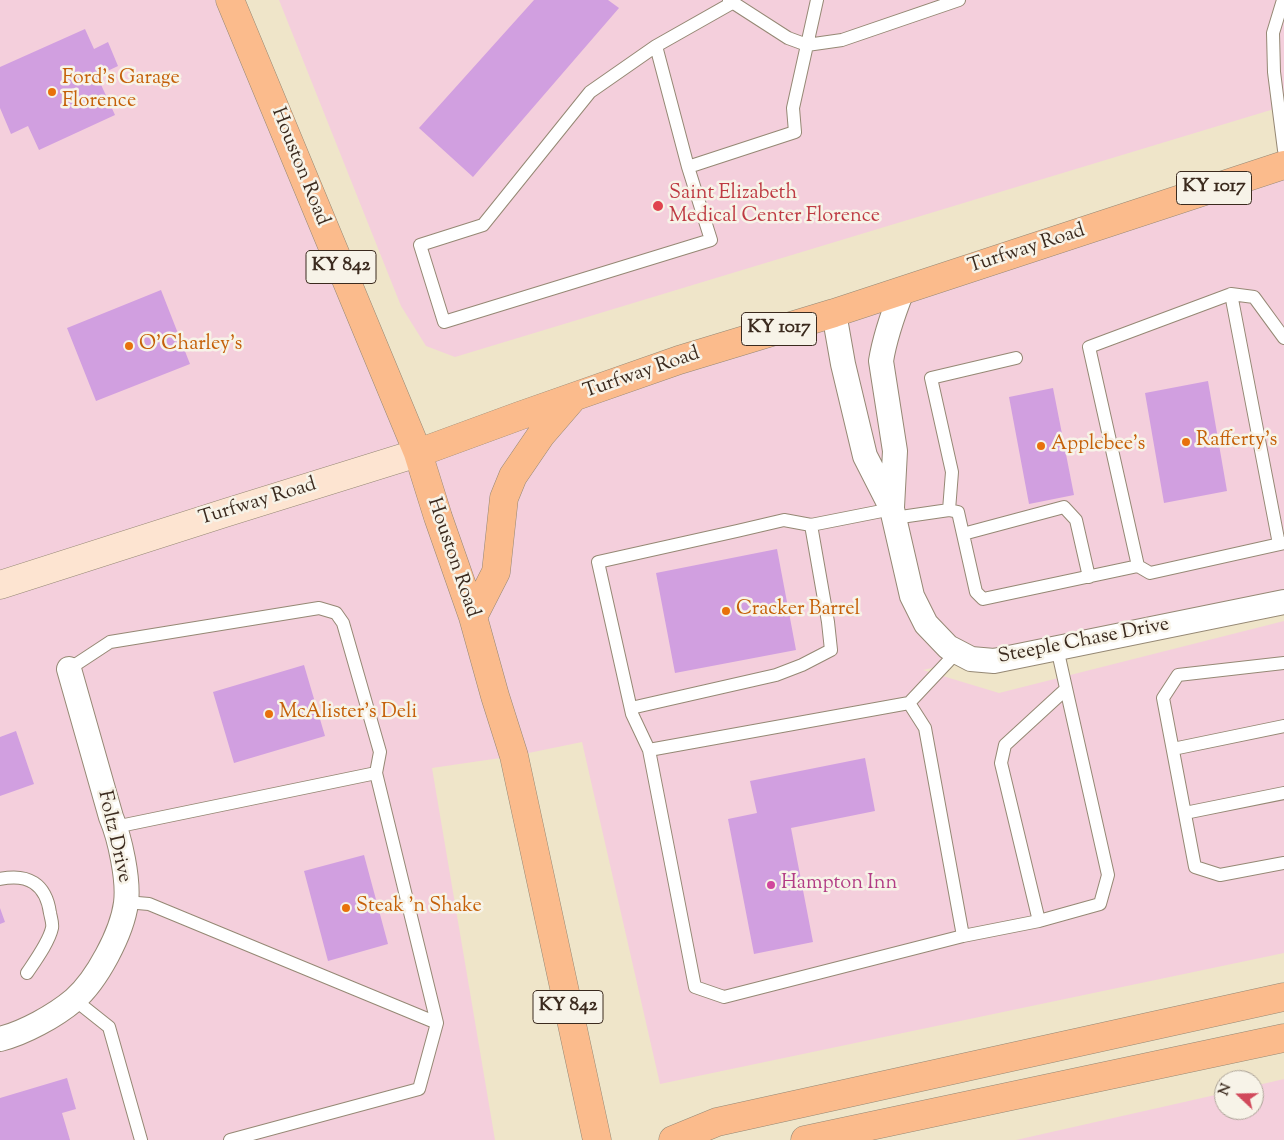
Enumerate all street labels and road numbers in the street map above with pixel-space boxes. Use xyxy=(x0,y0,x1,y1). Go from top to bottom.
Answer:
street label: Houston Road xyxy=(264,105,334,229)
road number: KY 1017 xyxy=(1176,172,1252,204)
street label: Turfway Road xyxy=(966,220,1088,280)
road number: KY 842 xyxy=(306,250,376,284)
road number: KY 1017 xyxy=(742,312,816,346)
street label: Turfway Road xyxy=(581,343,703,405)
street label: Turfway Road xyxy=(196,474,320,532)
street label: Houston Road xyxy=(420,495,484,621)
street label: Steeple Chase Drive xyxy=(996,614,1172,670)
street label: Foltz Drive xyxy=(91,789,135,885)
road number: KY 842 xyxy=(533,990,603,1024)

